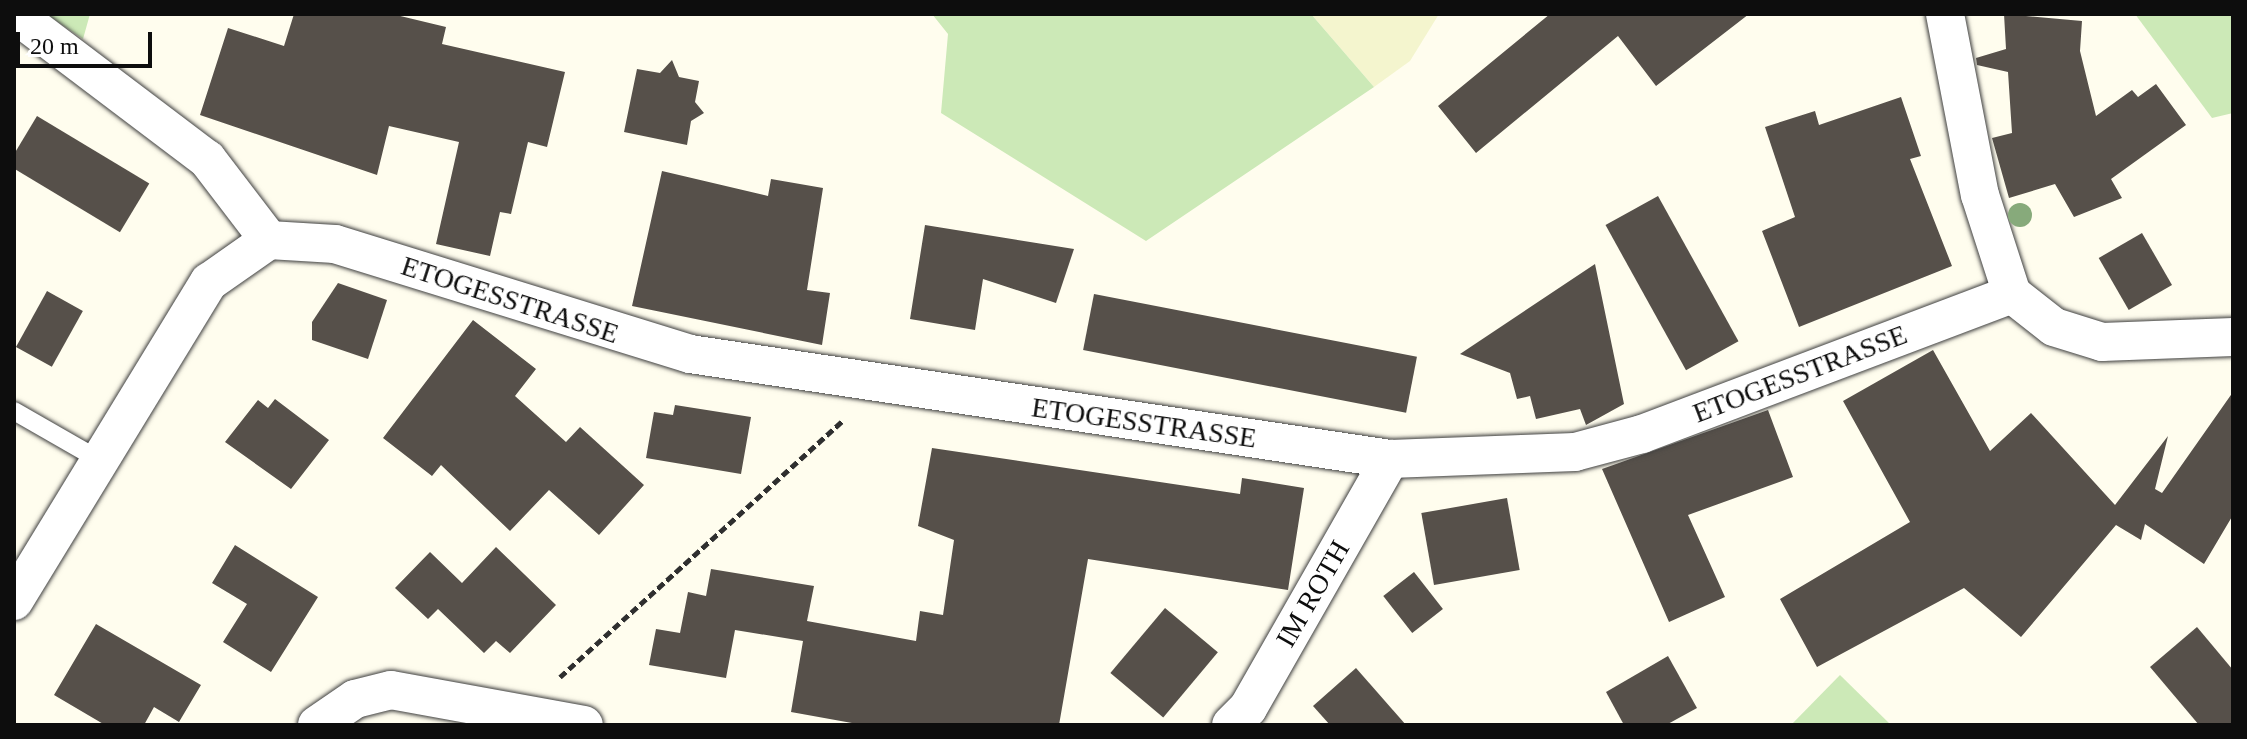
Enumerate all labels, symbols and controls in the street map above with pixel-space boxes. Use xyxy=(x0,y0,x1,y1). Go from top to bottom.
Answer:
scale bar xyxy=(20,16,156,66)
text: 20 m xyxy=(30,33,79,59)
street label: ETOGESSTRASSE xyxy=(397,249,623,351)
street label: ETOGESSTRASSE xyxy=(1688,318,1912,430)
street label: ETOGESSTRASSE xyxy=(1029,391,1259,455)
street label: IM ROTH xyxy=(1269,535,1357,653)

